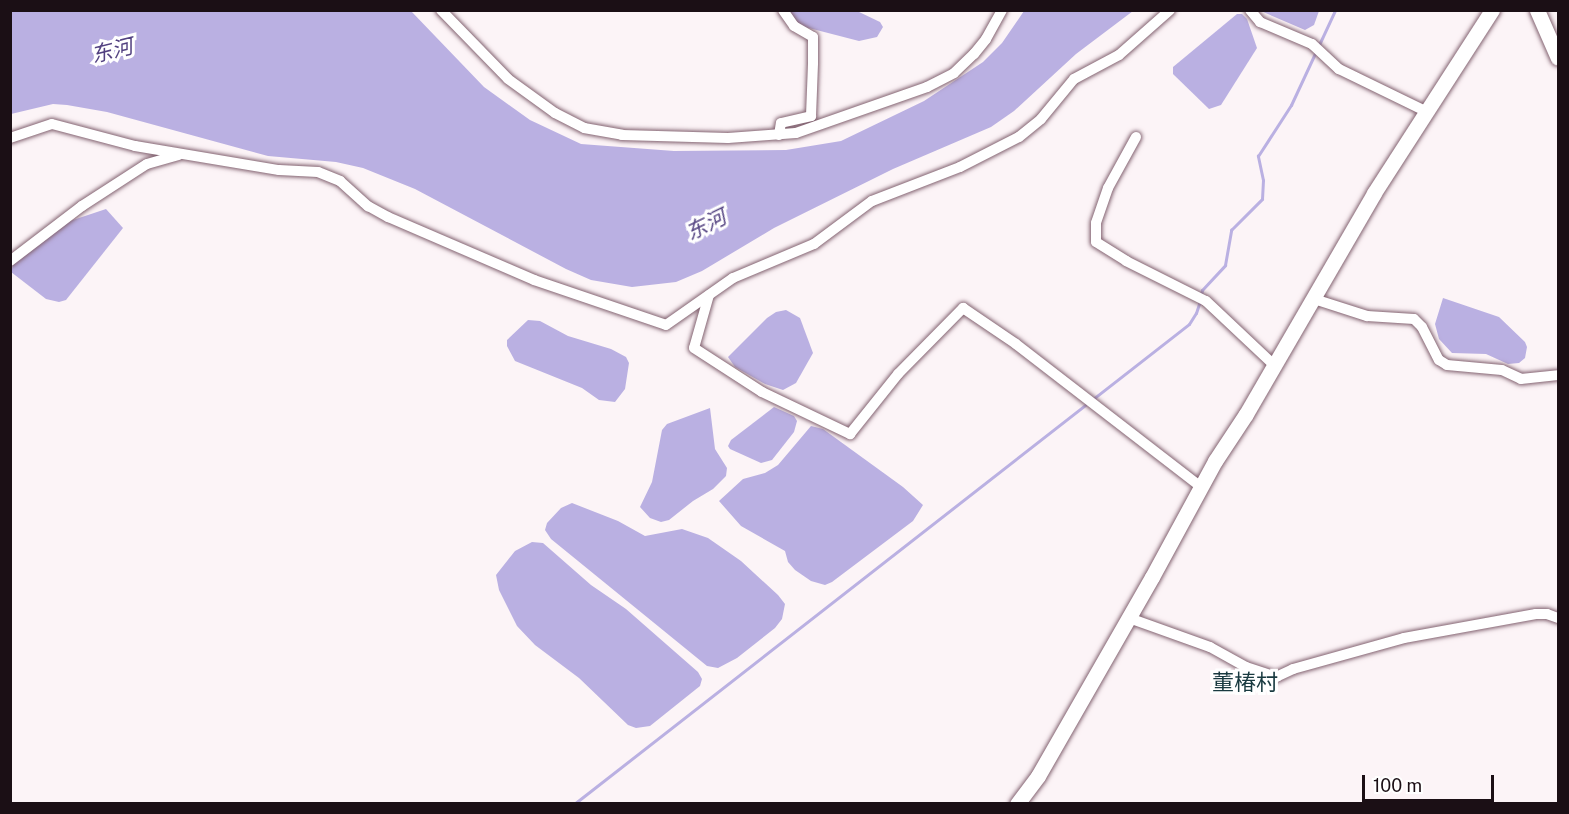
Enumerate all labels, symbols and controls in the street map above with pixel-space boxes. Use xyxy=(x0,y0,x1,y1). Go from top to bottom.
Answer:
water label: 东河 xyxy=(89,34,135,68)
water label: 东河 xyxy=(682,204,730,246)
district label: 董椿村 xyxy=(1212,670,1278,696)
scale bar xyxy=(1365,763,1497,801)
text: 100 m xyxy=(1373,775,1422,796)

